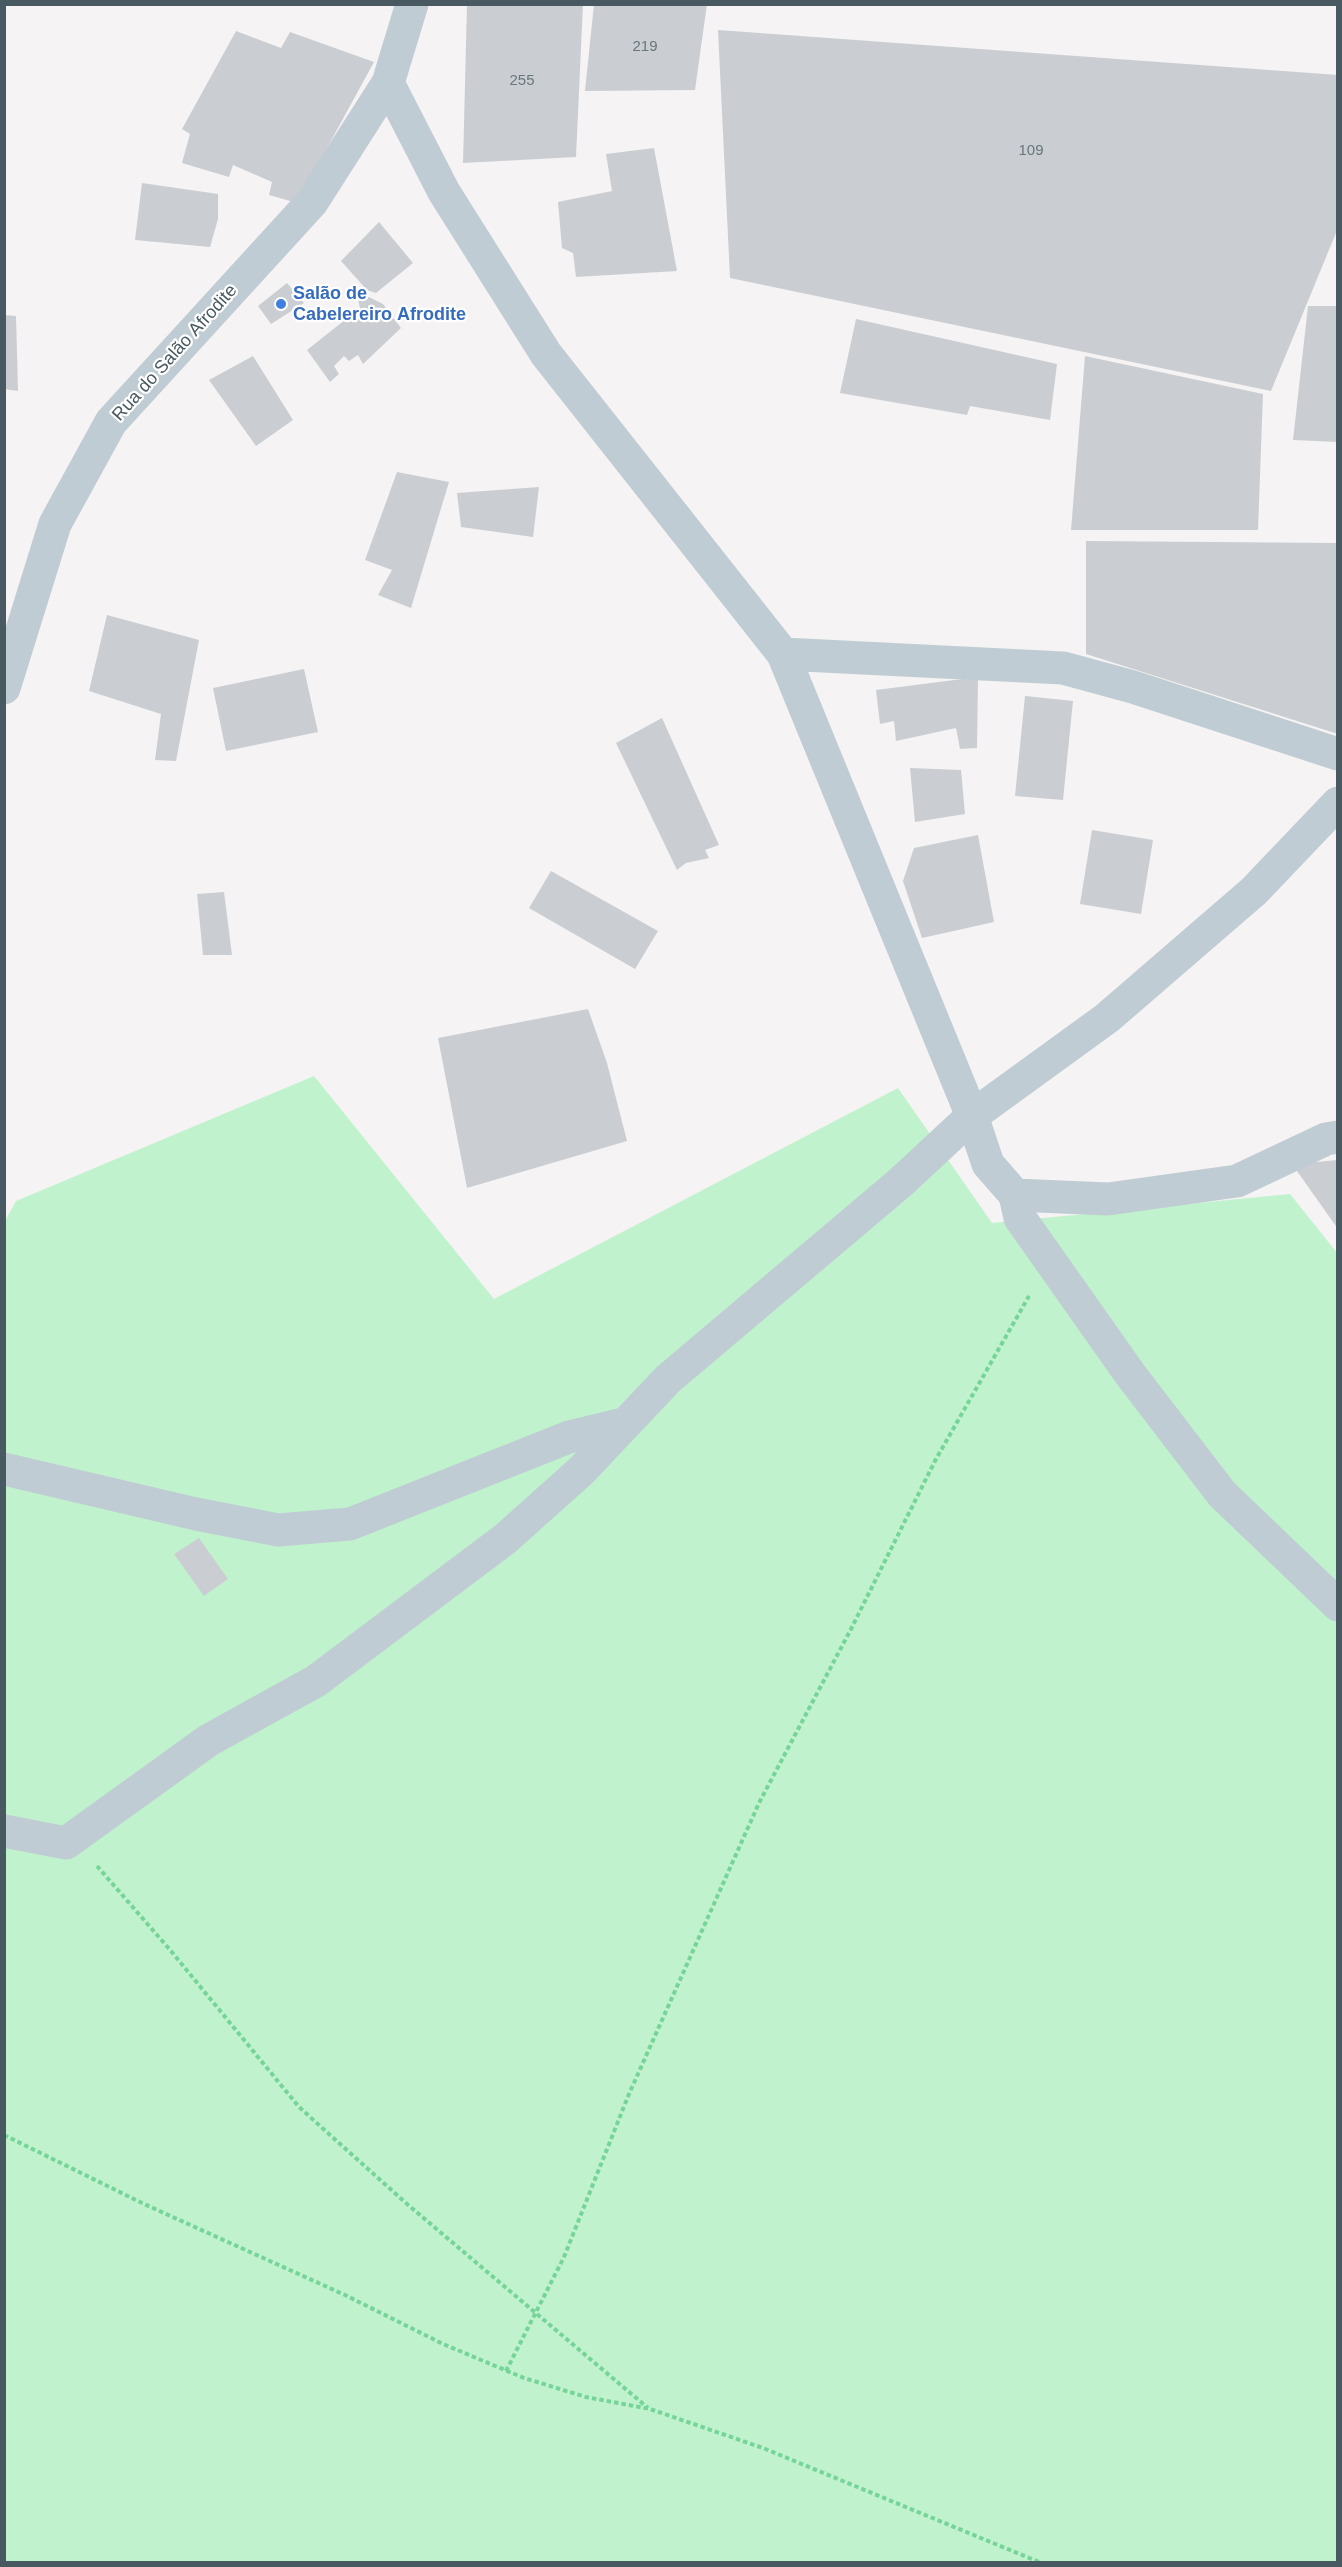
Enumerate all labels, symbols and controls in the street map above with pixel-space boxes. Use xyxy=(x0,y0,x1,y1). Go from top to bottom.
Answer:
house number: 219 xyxy=(632,38,658,56)
house number: 255 xyxy=(509,72,535,90)
house number: 109 xyxy=(1018,142,1044,160)
street label: Rua do Salão Afrodite xyxy=(108,280,242,426)
place label: Salão de Cabelereiro Afrodite xyxy=(293,283,466,326)
marker: Salão de Cabelereiro Afrodite xyxy=(274,297,288,311)

